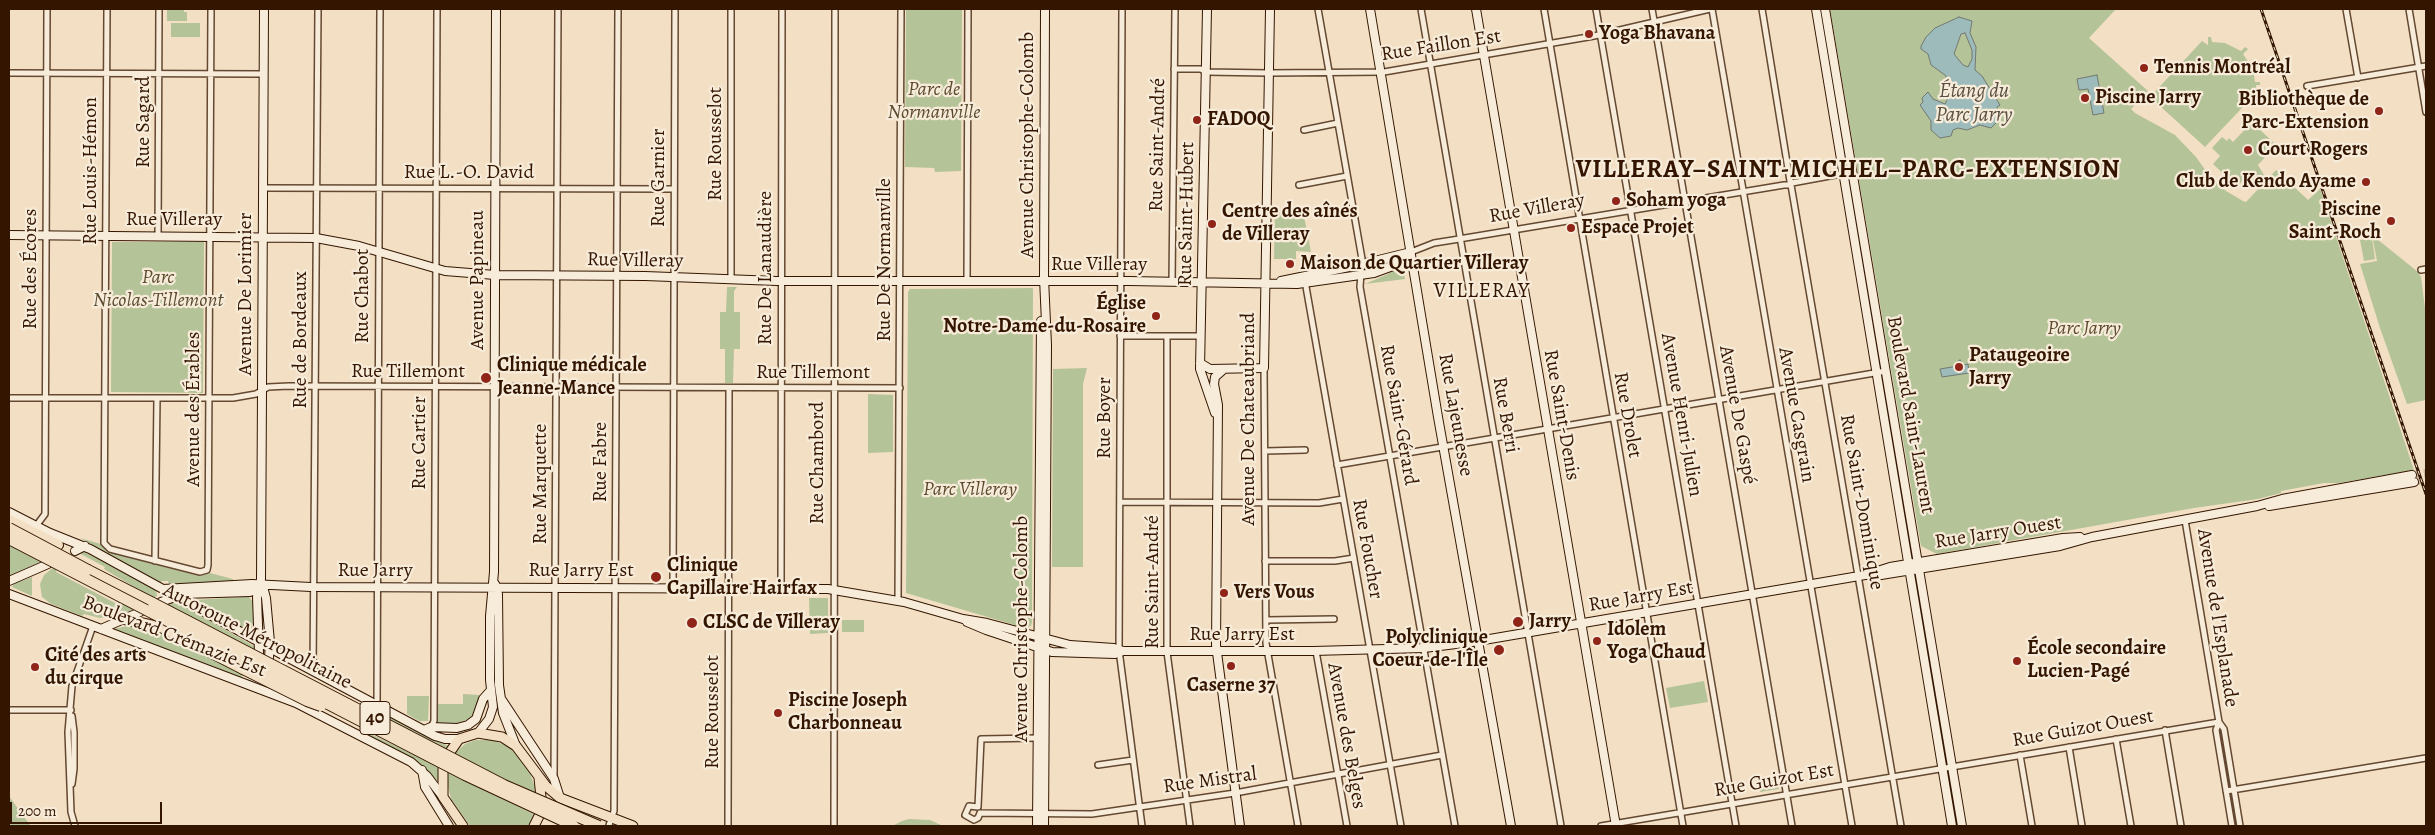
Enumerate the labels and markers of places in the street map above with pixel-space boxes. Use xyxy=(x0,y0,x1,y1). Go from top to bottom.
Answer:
place label: Yoga Bhavana xyxy=(1599,22,1716,46)
marker: Yoga Bhavana xyxy=(1583,28,1595,40)
place label: Tennis Montréal xyxy=(2154,56,2291,80)
marker: Tennis Montréal xyxy=(2138,62,2150,74)
place label: Piscine Jarry xyxy=(2095,86,2201,110)
place label: Bibliothèque de Parc-Extension xyxy=(2238,88,2369,135)
marker: Piscine Jarry xyxy=(2079,92,2091,104)
marker: Bibliothèque de Parc-Extension xyxy=(2373,105,2385,117)
place label: FADOQ xyxy=(1207,108,1270,132)
marker: FADOQ xyxy=(1191,114,1203,126)
place label: Court Rogers xyxy=(2258,138,2368,162)
marker: Court Rogers xyxy=(2242,144,2254,156)
place label: Club de Kendo Ayame xyxy=(2176,170,2356,194)
marker: Club de Kendo Ayame xyxy=(2360,176,2372,188)
place label: Soham yoga xyxy=(1626,189,1727,213)
marker: Soham yoga xyxy=(1610,195,1622,207)
place label: Piscine Saint-Roch xyxy=(2289,198,2381,245)
place label: Centre des aînés de Villeray xyxy=(1222,200,1358,247)
marker: Piscine Saint-Roch xyxy=(2385,215,2397,227)
place label: Espace Projet xyxy=(1581,216,1694,240)
marker: Centre des aînés de Villeray xyxy=(1206,218,1218,230)
marker: Espace Projet xyxy=(1565,222,1577,234)
place label: Maison de Quartier Villeray xyxy=(1300,252,1528,276)
marker: Maison de Quartier Villeray xyxy=(1284,258,1296,270)
place label: Église Notre-Dame-du-Rosaire xyxy=(943,292,1146,339)
marker: Église Notre-Dame-du-Rosaire xyxy=(1150,310,1162,322)
place label: Pataugeoire Jarry xyxy=(1969,344,2070,391)
place label: Clinique médicale Jeanne-Mance xyxy=(497,354,647,401)
marker: Pataugeoire Jarry xyxy=(1953,361,1965,373)
marker: Clinique médicale Jeanne-Mance xyxy=(479,371,493,385)
place label: Clinique Capillaire Hairfax xyxy=(667,554,817,601)
marker: Clinique Capillaire Hairfax xyxy=(649,570,663,584)
place label: Vers Vous xyxy=(1234,581,1315,605)
marker: Vers Vous xyxy=(1218,587,1230,599)
place label: Jarry xyxy=(1529,610,1571,634)
place label: CLSC de Villeray xyxy=(703,611,840,635)
marker: Jarry xyxy=(1511,615,1525,629)
marker: CLSC de Villeray xyxy=(685,616,699,630)
place label: Idolem Yoga Chaud xyxy=(1607,618,1706,665)
place label: Polyclinique Coeur-de-l'Île xyxy=(1373,626,1488,673)
marker: Idolem Yoga Chaud xyxy=(1591,635,1603,647)
place label: École secondaire Lucien-Pagé xyxy=(2027,637,2166,684)
marker: Polyclinique Coeur-de-l'Île xyxy=(1492,643,1506,657)
place label: Cité des arts du cirque xyxy=(45,644,147,691)
marker: École secondaire Lucien-Pagé xyxy=(2011,655,2023,667)
marker: Caserne 37 xyxy=(1225,660,1237,672)
marker: Cité des arts du cirque xyxy=(29,661,41,673)
place label: Caserne 37 xyxy=(1187,674,1275,698)
place label: Piscine Joseph Charbonneau xyxy=(788,689,907,736)
marker: Piscine Joseph Charbonneau xyxy=(772,707,784,719)

